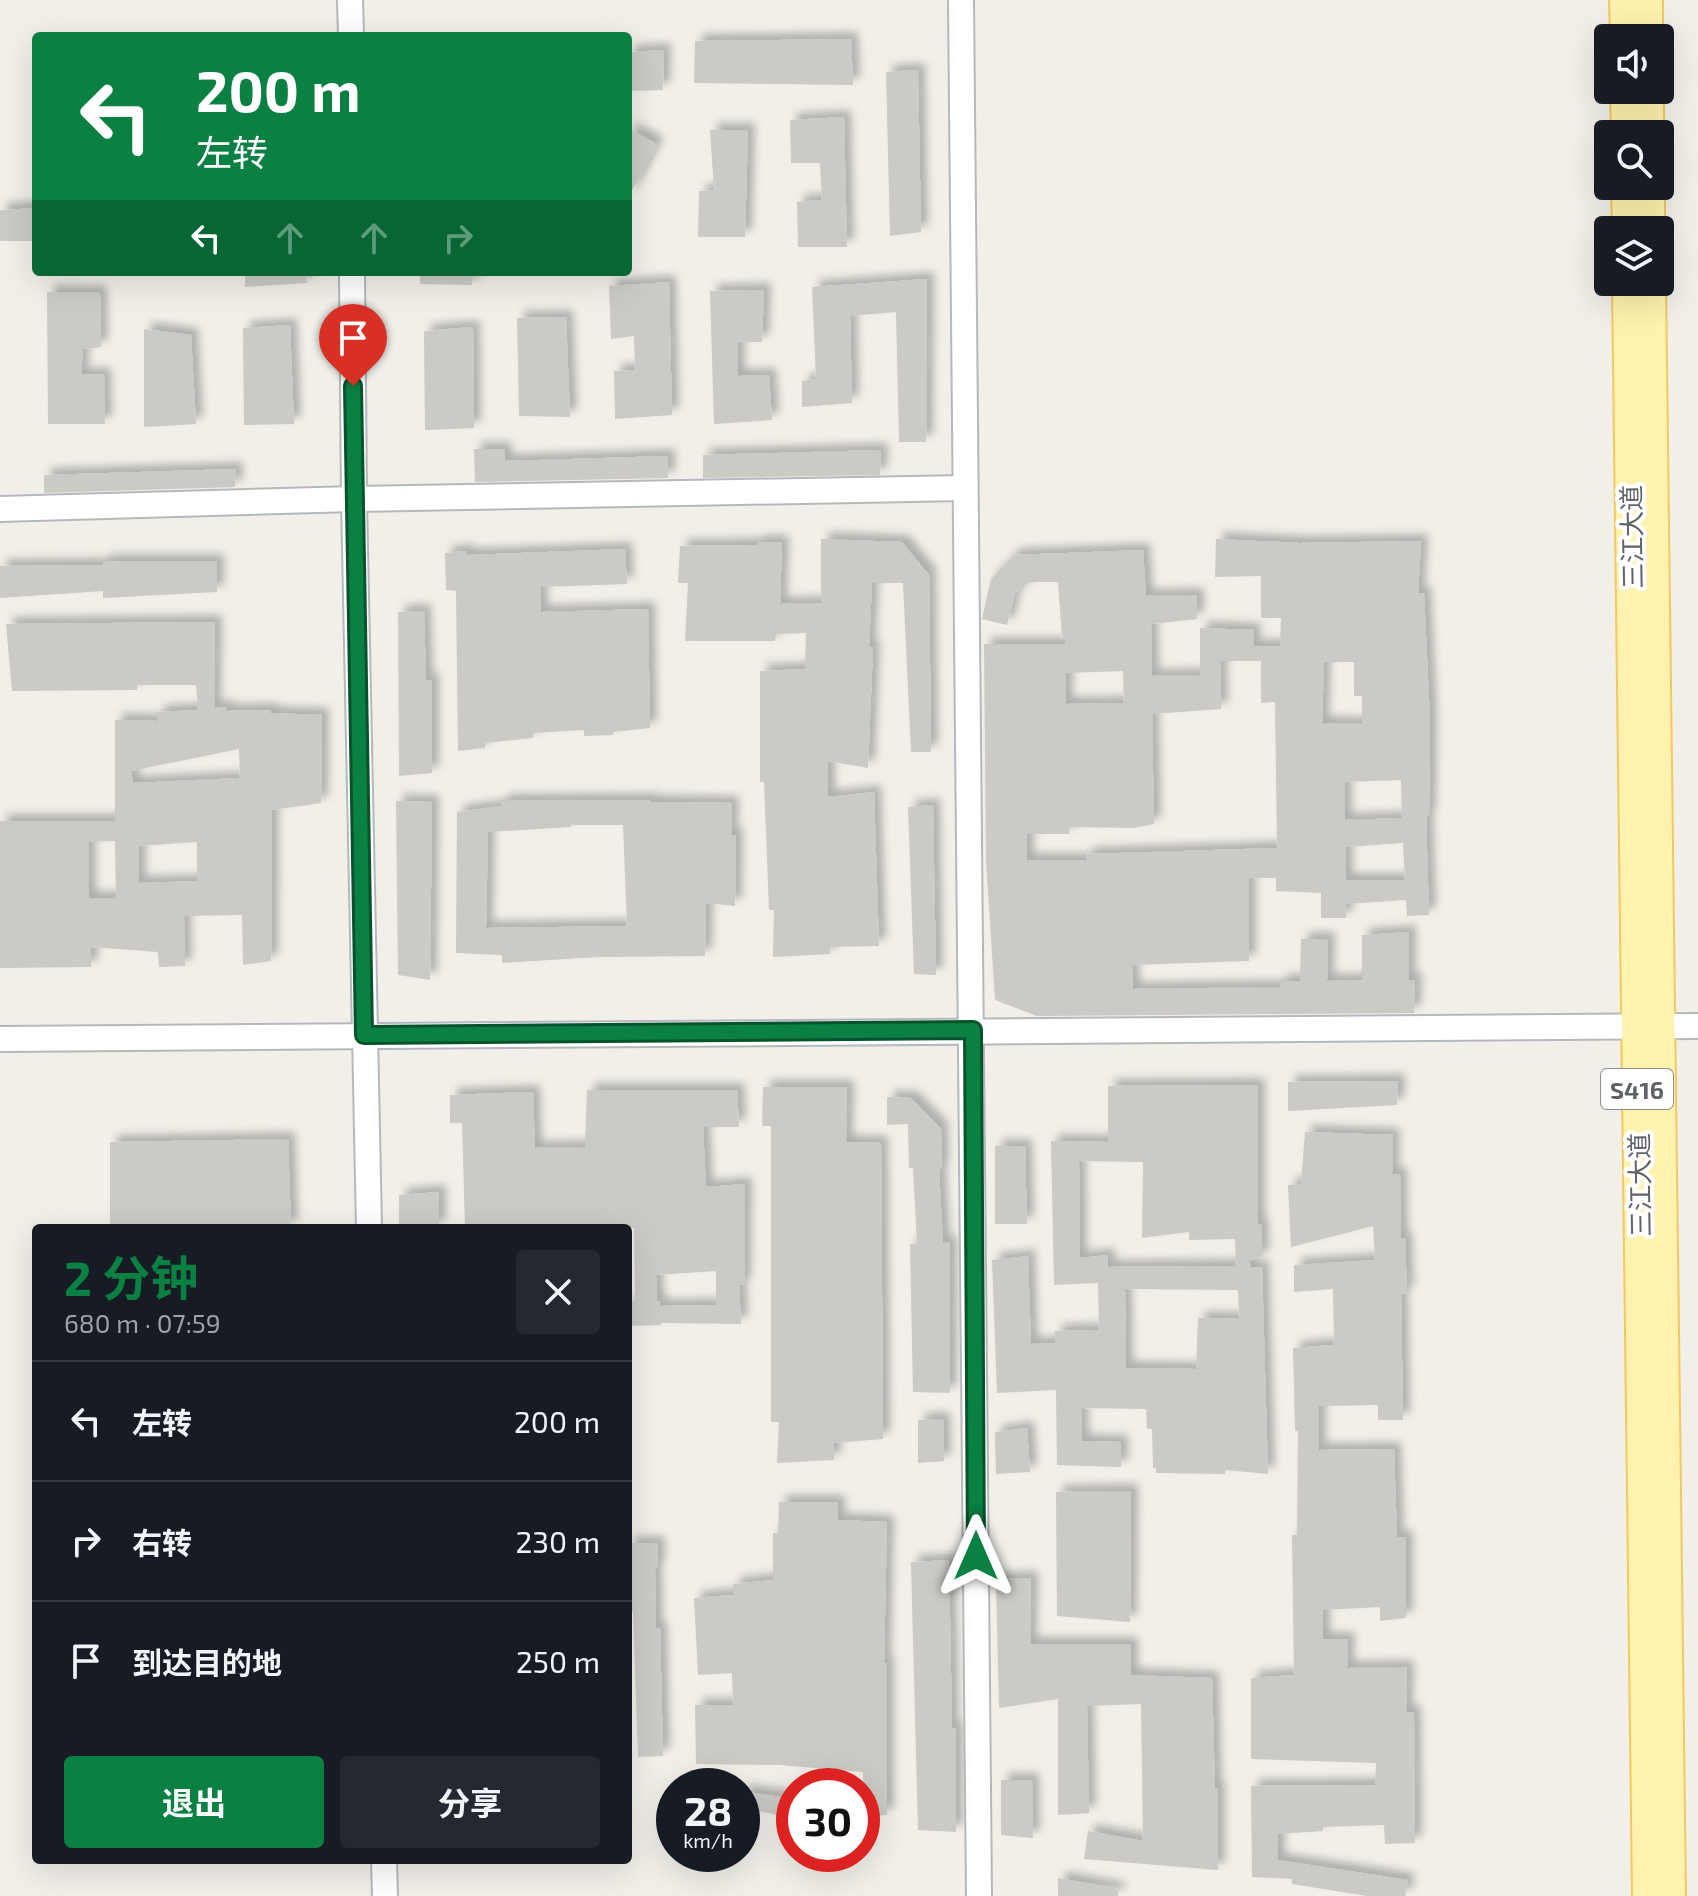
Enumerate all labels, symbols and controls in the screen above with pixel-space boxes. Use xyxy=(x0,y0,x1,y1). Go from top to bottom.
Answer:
map controls xyxy=(1594,24,1674,296)
button: sound xyxy=(1594,24,1674,104)
text: 200 m xyxy=(196,56,361,123)
icon: left xyxy=(64,64,168,168)
button: search xyxy=(1594,120,1674,200)
text: 左转 xyxy=(196,130,268,173)
icon: left xyxy=(184,216,228,260)
icon: ahead xyxy=(268,216,312,260)
icon: ahead xyxy=(352,216,396,260)
icon: right xyxy=(436,216,480,260)
button: layers xyxy=(1594,216,1674,296)
pin xyxy=(319,304,387,386)
icon: arrive xyxy=(331,316,375,360)
street label: 三江大道 xyxy=(1615,485,1647,589)
road number: S416 xyxy=(1601,1069,1673,1109)
street label: 三江大道 xyxy=(1623,1133,1655,1237)
text: 2 分钟 xyxy=(64,1248,198,1306)
button: close xyxy=(516,1250,600,1334)
text: 680 m · 07:59 xyxy=(64,1307,221,1338)
icon: left xyxy=(64,1399,108,1443)
text: 200 m xyxy=(514,1403,600,1439)
text: 左转 xyxy=(132,1404,192,1440)
position arrow xyxy=(934,1514,1018,1598)
icon: right xyxy=(64,1519,108,1563)
text: 230 m xyxy=(515,1523,600,1559)
text: 右转 xyxy=(132,1524,192,1560)
icon: arrive xyxy=(64,1639,108,1683)
text: 250 m xyxy=(516,1643,600,1679)
text: 到达目的地 xyxy=(132,1644,282,1680)
button: 退出 xyxy=(64,1756,324,1848)
button: 分享 xyxy=(340,1756,600,1848)
speed limit sign: 30 xyxy=(776,1768,880,1872)
text: 28 xyxy=(684,1786,732,1834)
text: km/h xyxy=(683,1828,733,1852)

